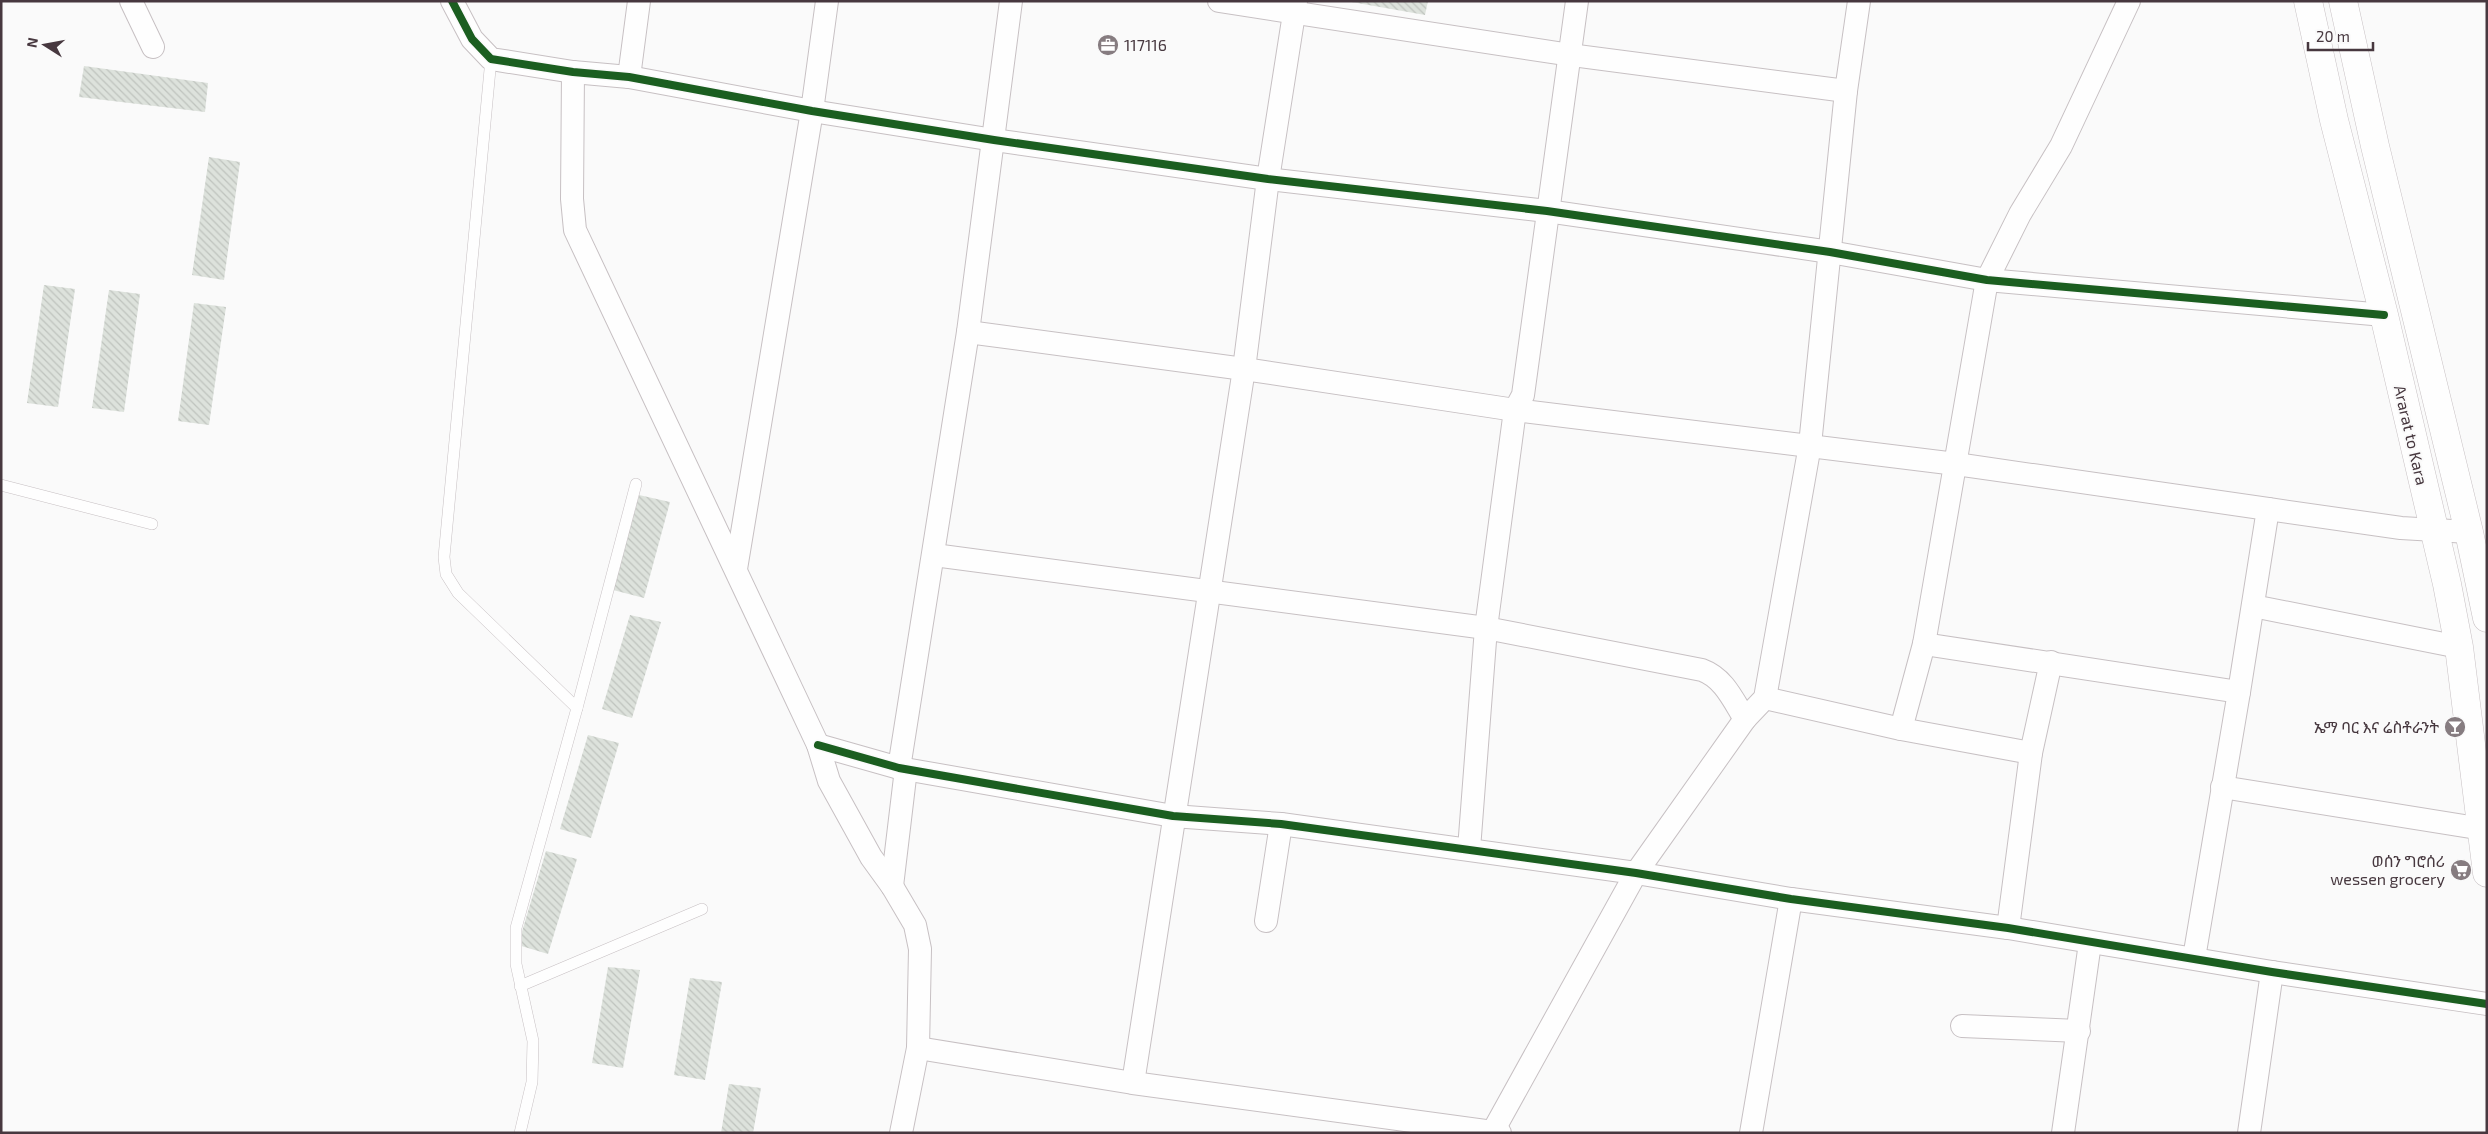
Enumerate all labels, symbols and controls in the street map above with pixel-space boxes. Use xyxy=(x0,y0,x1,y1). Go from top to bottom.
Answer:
north arrow xyxy=(20,20,70,70)
scale bar xyxy=(2308,20,2373,52)
text: 20 m xyxy=(2316,27,2350,45)
office icon: 117116 xyxy=(1096,33,1120,57)
place label: 117116 xyxy=(1124,35,1167,54)
text: N xyxy=(22,36,41,49)
street label: Ararat to Kara xyxy=(2391,383,2432,487)
bar icon: ኤማ ባር እና ሬስቶራንት xyxy=(2443,715,2467,739)
place label: ኤማ ባር እና ሬስቶራንት xyxy=(2314,717,2439,736)
place label: ወሰን ግሮሰሪ wessen grocery xyxy=(2330,851,2446,888)
supermarket icon: ወሰን ግሮሰሪ wessen grocery xyxy=(2449,858,2473,882)

